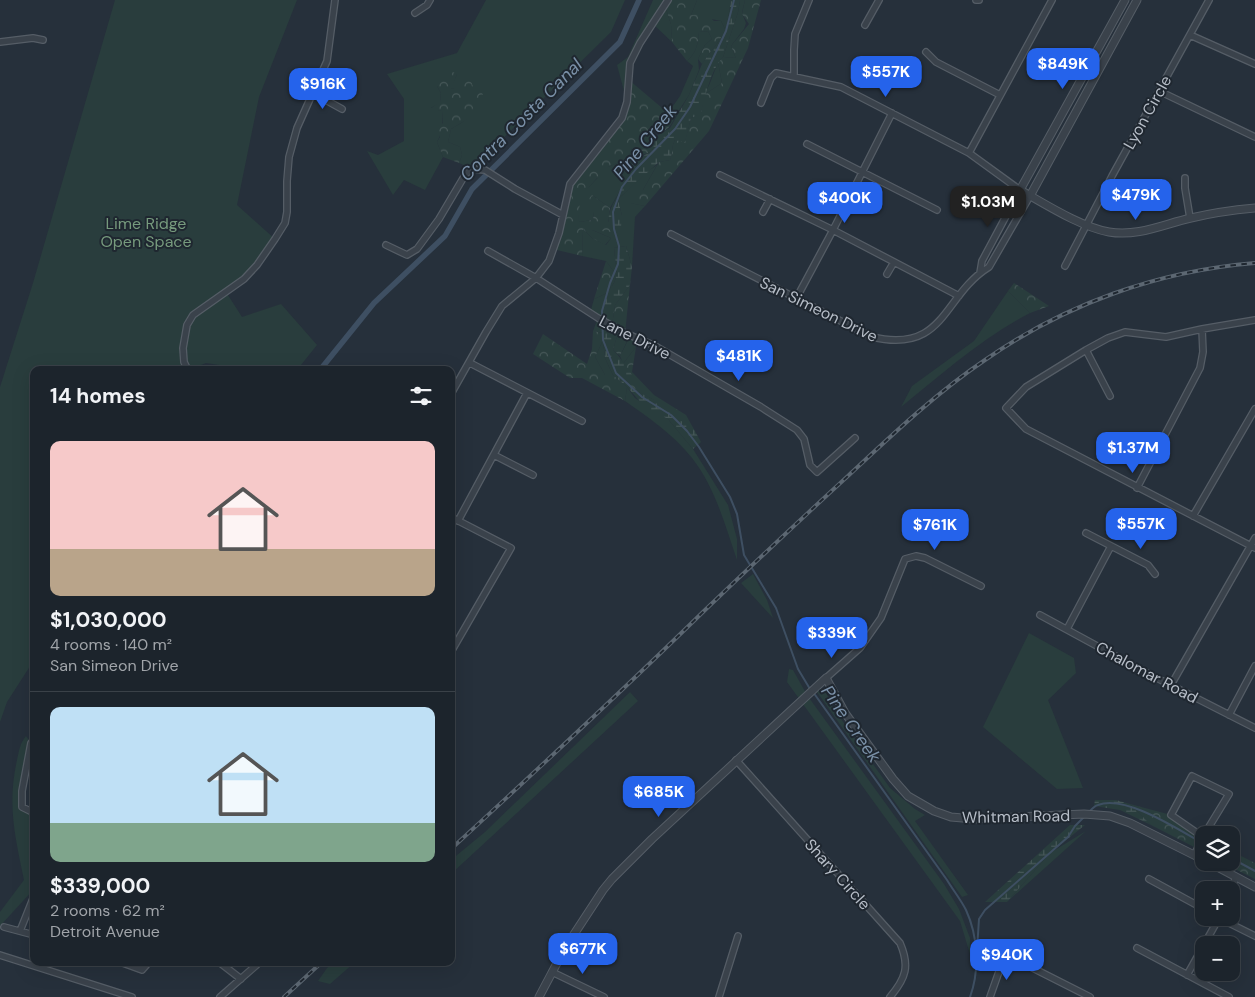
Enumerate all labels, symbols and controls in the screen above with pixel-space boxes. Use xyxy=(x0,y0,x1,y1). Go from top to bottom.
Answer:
pin: $849K xyxy=(1028,48,1098,90)
water label: Contra Costa Canal xyxy=(454,53,588,187)
text: $849K xyxy=(1038,53,1088,74)
pin: $557K xyxy=(851,56,921,98)
text: $557K xyxy=(862,61,910,82)
pin: $916K xyxy=(288,68,358,110)
street label: Lyon Circle xyxy=(1119,72,1176,153)
text: $916K xyxy=(300,73,346,94)
water label: Pine Creek xyxy=(607,99,683,184)
pin: $479K xyxy=(1101,178,1171,221)
pin: $400K xyxy=(810,182,880,224)
text: $479K xyxy=(1111,184,1161,205)
pin: $1.03M xyxy=(947,186,1029,228)
text: $400K xyxy=(818,187,872,208)
text: $1.03M xyxy=(961,191,1015,212)
park label: Lime Ridge Open Space xyxy=(100,213,192,252)
street label: San Simeon Drive xyxy=(756,272,881,347)
street label: Lane Drive xyxy=(595,310,674,364)
pin: $481K xyxy=(704,340,774,382)
text: $481K xyxy=(716,345,762,366)
text: 14 homes xyxy=(50,382,146,410)
icon: filters xyxy=(407,382,435,410)
pin: $1.37M xyxy=(1092,432,1174,474)
text: $1.37M xyxy=(1107,437,1159,458)
icon: home xyxy=(198,474,288,564)
pin: $761K xyxy=(900,508,970,551)
pin: $557K xyxy=(1106,508,1176,550)
text: $557K xyxy=(1117,513,1165,534)
text: $761K xyxy=(913,514,957,535)
text: $1,030,000 xyxy=(50,606,167,634)
pin: $339K xyxy=(797,616,867,659)
text: $339K xyxy=(807,622,857,643)
text: 4 rooms · 140 m² xyxy=(50,634,172,655)
street label: Chalomar Road xyxy=(1092,637,1202,708)
text: San Simeon Drive xyxy=(50,655,179,676)
water label: Pine Creek xyxy=(815,680,887,768)
icon: home xyxy=(198,739,288,829)
pin: $685K xyxy=(624,776,694,818)
text: $685K xyxy=(634,781,684,802)
street label: Whitman Road xyxy=(962,805,1070,828)
map controls xyxy=(1195,826,1240,981)
button: layers xyxy=(1195,826,1240,871)
street label: Shary Circle xyxy=(800,834,875,914)
text: $339,000 xyxy=(50,872,150,900)
button: + xyxy=(1195,881,1240,926)
text: 2 rooms · 62 m² xyxy=(50,900,165,921)
text: Detroit Avenue xyxy=(50,921,160,942)
pin: $677K xyxy=(548,932,618,975)
button: − xyxy=(1195,936,1240,981)
text: $677K xyxy=(559,938,607,959)
pin: $940K xyxy=(972,938,1042,981)
text: $940K xyxy=(981,944,1033,965)

